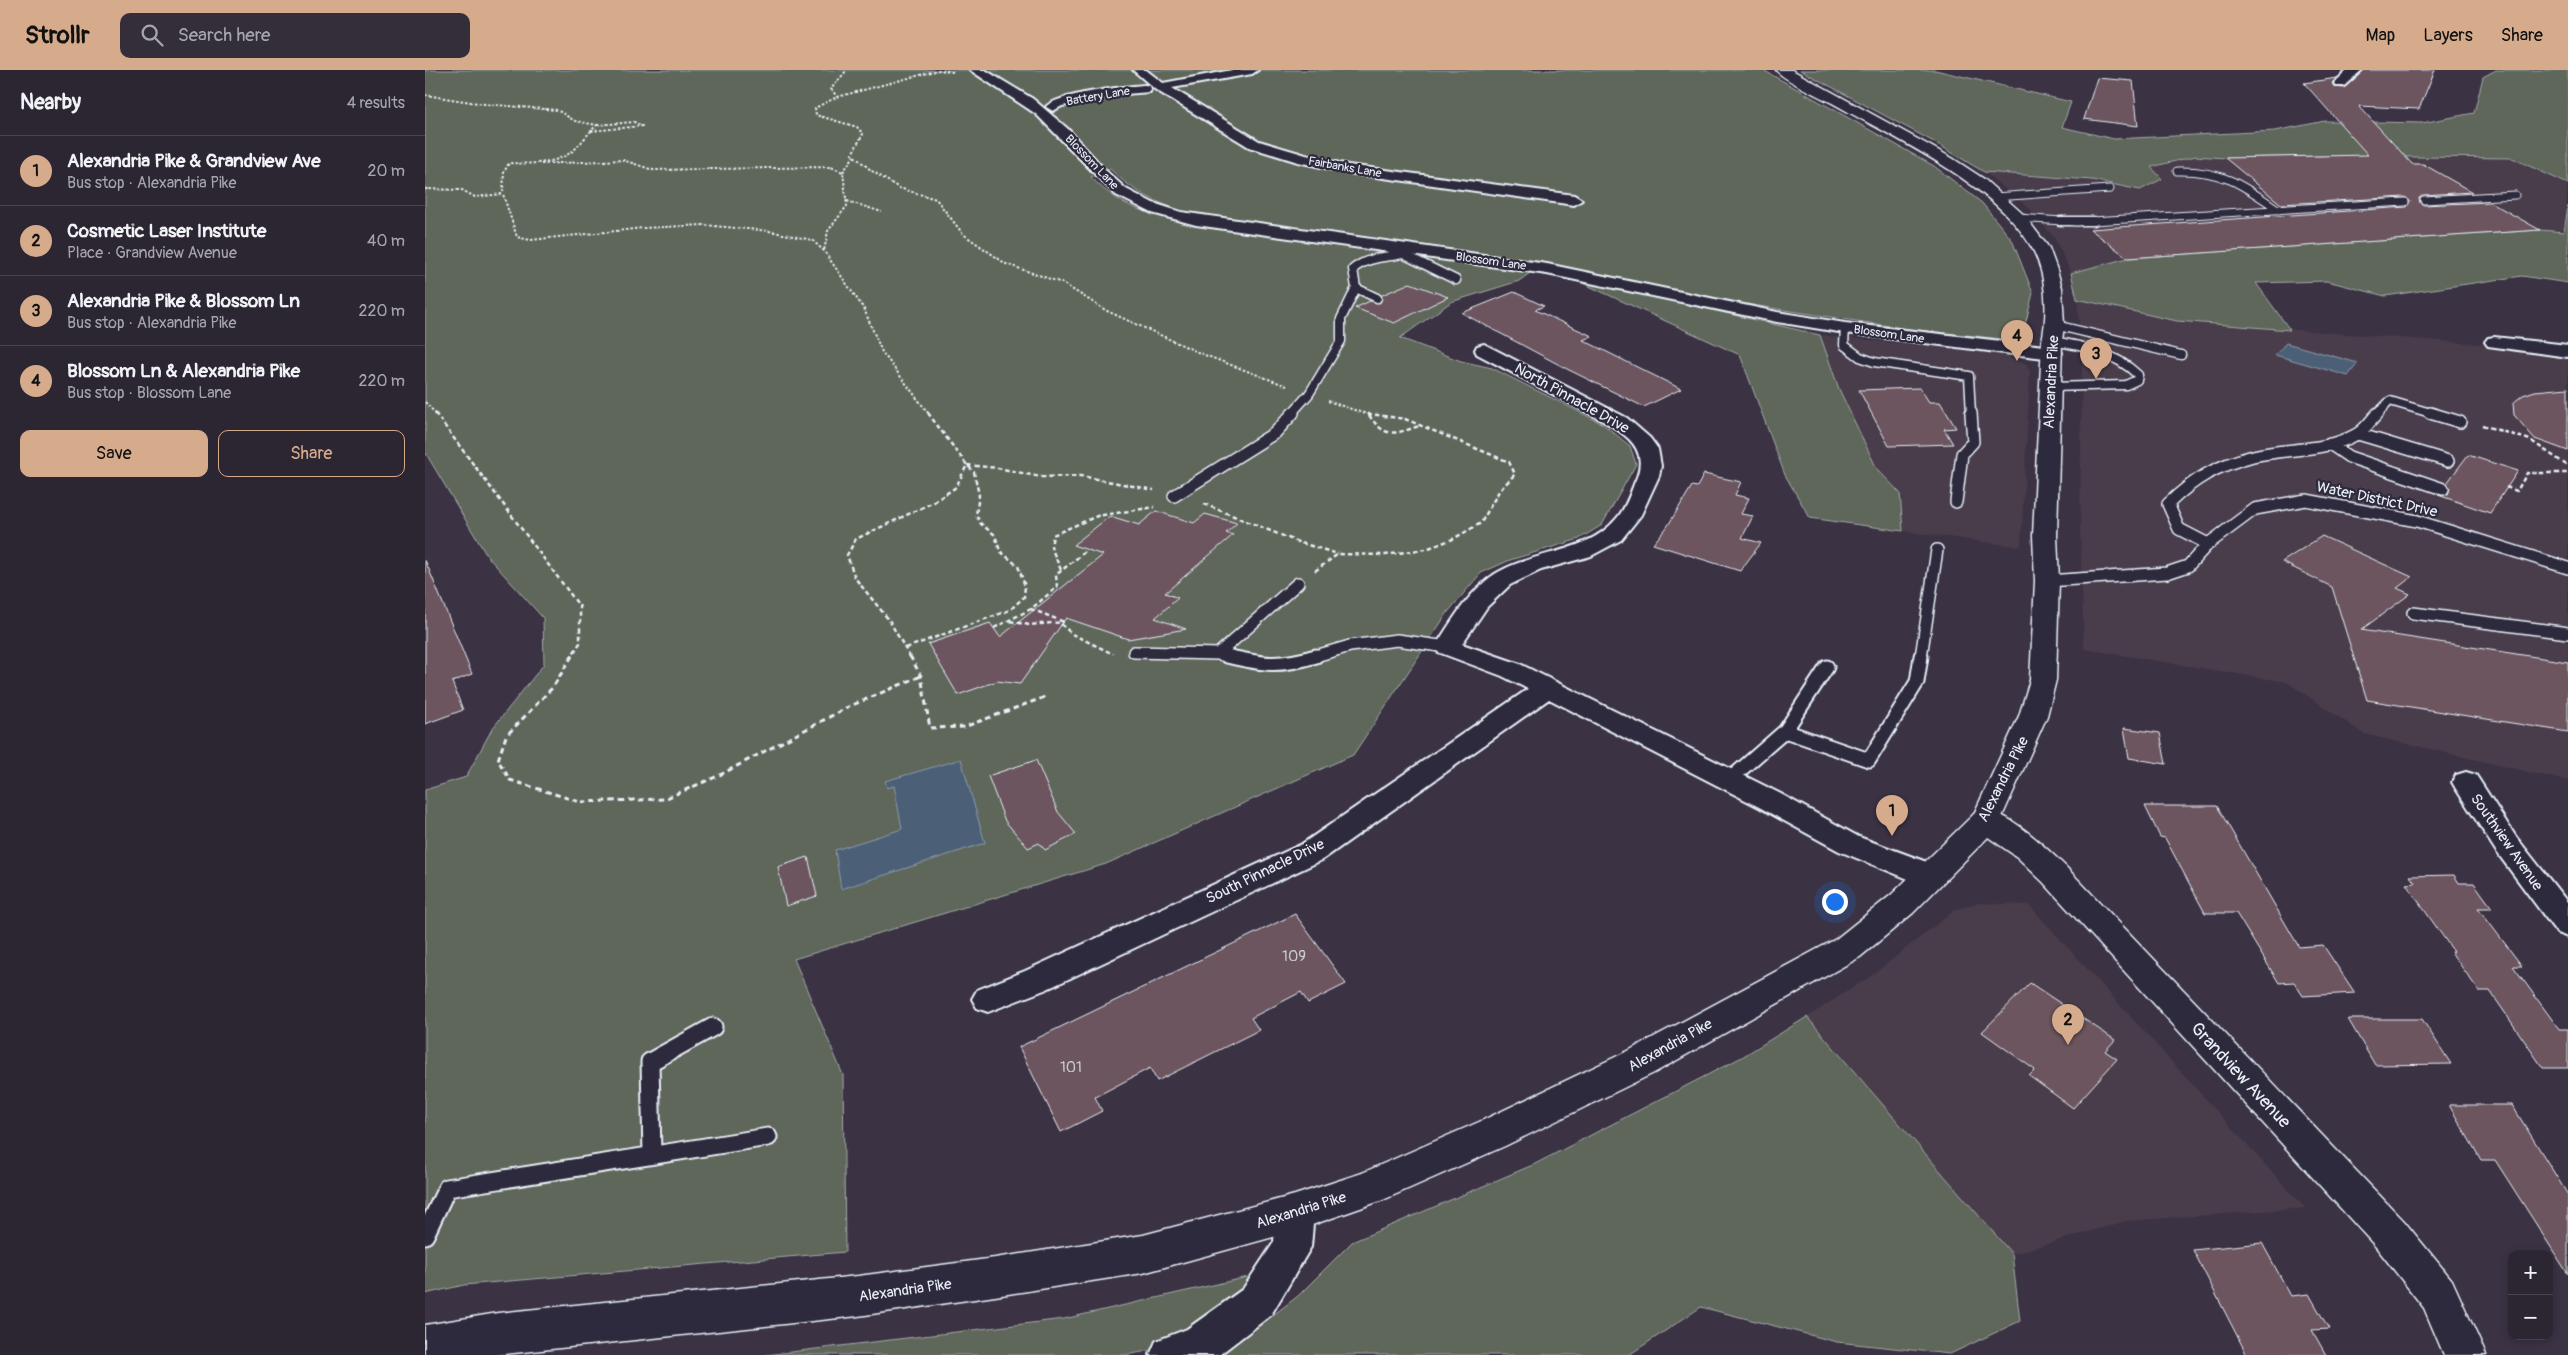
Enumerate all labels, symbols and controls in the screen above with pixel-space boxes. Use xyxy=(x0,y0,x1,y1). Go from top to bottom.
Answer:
search box xyxy=(120,13,470,58)
text: Strollr xyxy=(25,21,90,50)
icon: search xyxy=(138,21,166,49)
text: Search here xyxy=(178,23,270,47)
text: Map xyxy=(2366,24,2395,47)
text: Layers xyxy=(2423,24,2473,47)
text: Share xyxy=(2501,24,2543,47)
street label: Battery Lane xyxy=(1065,84,1131,109)
text: Nearby xyxy=(20,89,81,116)
text: 4 results xyxy=(347,93,405,113)
street label: Blossom Lane xyxy=(1062,132,1122,193)
text: Alexandria Pike & Grandview Ave xyxy=(67,149,321,173)
street label: Fairbanks Lane xyxy=(1307,154,1383,181)
text: 1 xyxy=(33,161,39,181)
text: 20 m xyxy=(367,161,405,181)
text: Bus stop · Alexandria Pike xyxy=(67,173,236,193)
text: Cosmetic Laser Institute xyxy=(67,219,266,243)
text: 2 xyxy=(32,231,40,251)
text: 40 m xyxy=(367,231,405,251)
text: Place · Grandview Avenue xyxy=(67,243,237,263)
street label: Blossom Lane xyxy=(1455,249,1527,274)
text: Alexandria Pike & Blossom Ln xyxy=(67,289,300,313)
text: 3 xyxy=(32,301,40,321)
text: 220 m xyxy=(359,301,405,321)
text: Bus stop · Alexandria Pike xyxy=(67,313,236,333)
pin: 4 xyxy=(2001,320,2033,361)
street label: Blossom Lane xyxy=(1853,322,1925,347)
street label: Alexandria Pike xyxy=(2040,334,2063,429)
pin: 3 xyxy=(2080,338,2112,379)
text: Blossom Ln & Alexandria Pike xyxy=(67,359,300,383)
street label: North Pinnacle Drive xyxy=(1511,359,1633,438)
text: 4 xyxy=(31,371,41,391)
text: 220 m xyxy=(359,371,405,391)
text: Bus stop · Blossom Lane xyxy=(67,383,231,403)
button: Save xyxy=(20,430,208,477)
button: Share xyxy=(218,430,405,477)
street label: Water District Drive xyxy=(2315,477,2440,522)
street label: Alexandria Pike xyxy=(1974,733,2033,825)
street label: Southview Avenue xyxy=(2466,790,2547,895)
pin: 1 xyxy=(1876,795,1908,836)
street label: South Pinnacle Drive xyxy=(1203,834,1328,908)
your location xyxy=(1822,889,1848,915)
house number: 109 xyxy=(1282,947,1306,966)
pin: 2 xyxy=(2052,1004,2084,1045)
street label: Alexandria Pike xyxy=(1625,1014,1716,1076)
street label: Grandview Avenue xyxy=(2186,1017,2296,1133)
house number: 101 xyxy=(1060,1058,1082,1077)
street label: Alexandria Pike xyxy=(1254,1188,1349,1233)
map controls xyxy=(2508,1250,2553,1340)
button: + xyxy=(2508,1250,2553,1295)
street label: Alexandria Pike xyxy=(857,1275,953,1306)
button: − xyxy=(2508,1295,2553,1340)

